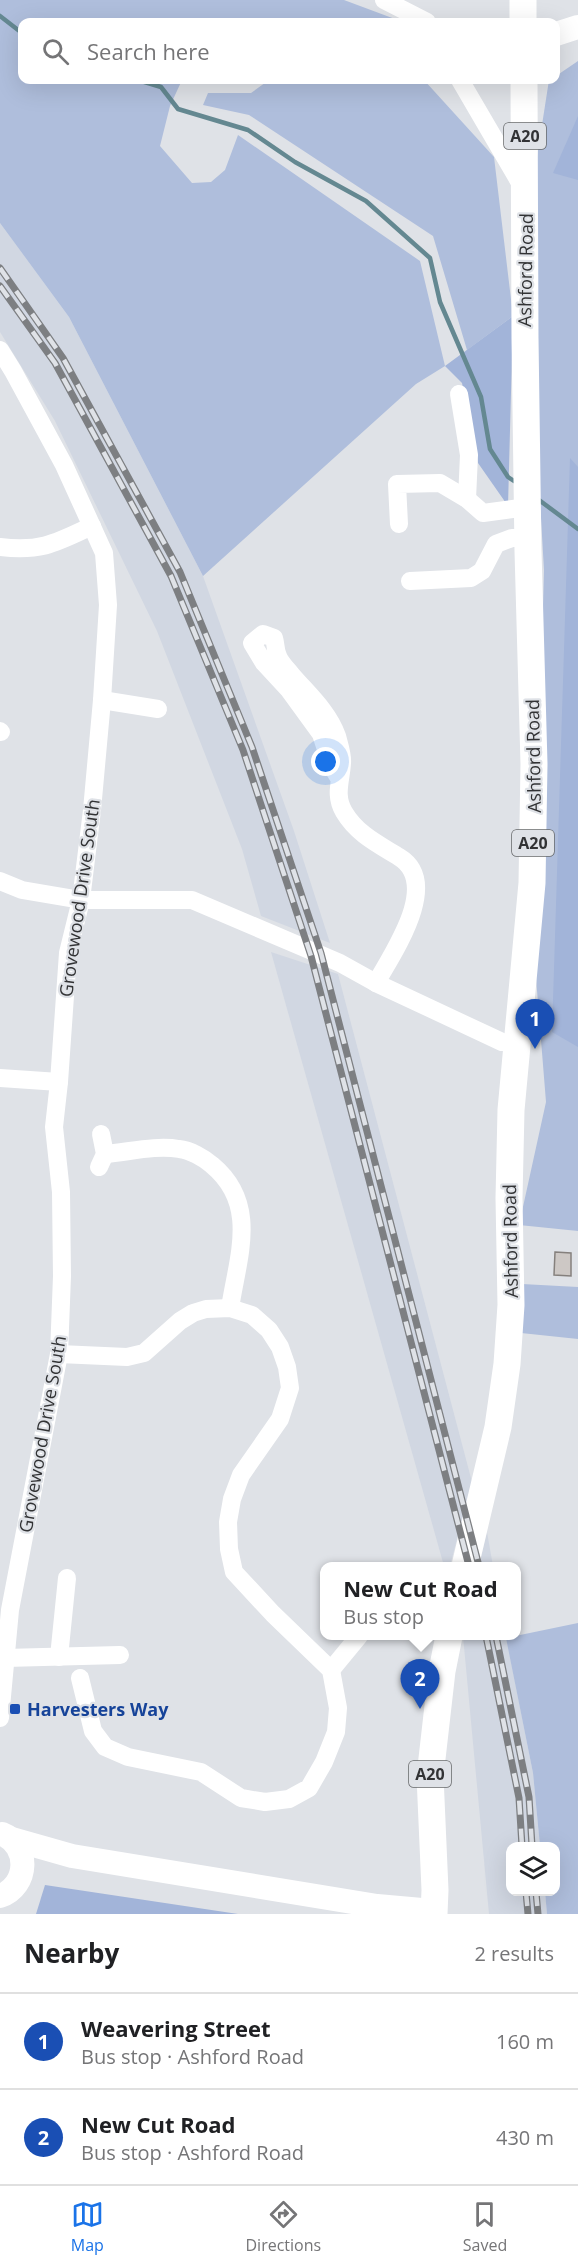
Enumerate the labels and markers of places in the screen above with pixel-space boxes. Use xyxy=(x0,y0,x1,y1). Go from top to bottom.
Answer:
pin: 1 xyxy=(516,1000,554,1049)
pin: 2 xyxy=(400,1660,440,1709)
place label: Harvesters Way xyxy=(27,1697,169,1721)
marker: Harvesters Way xyxy=(8,1702,22,1716)

